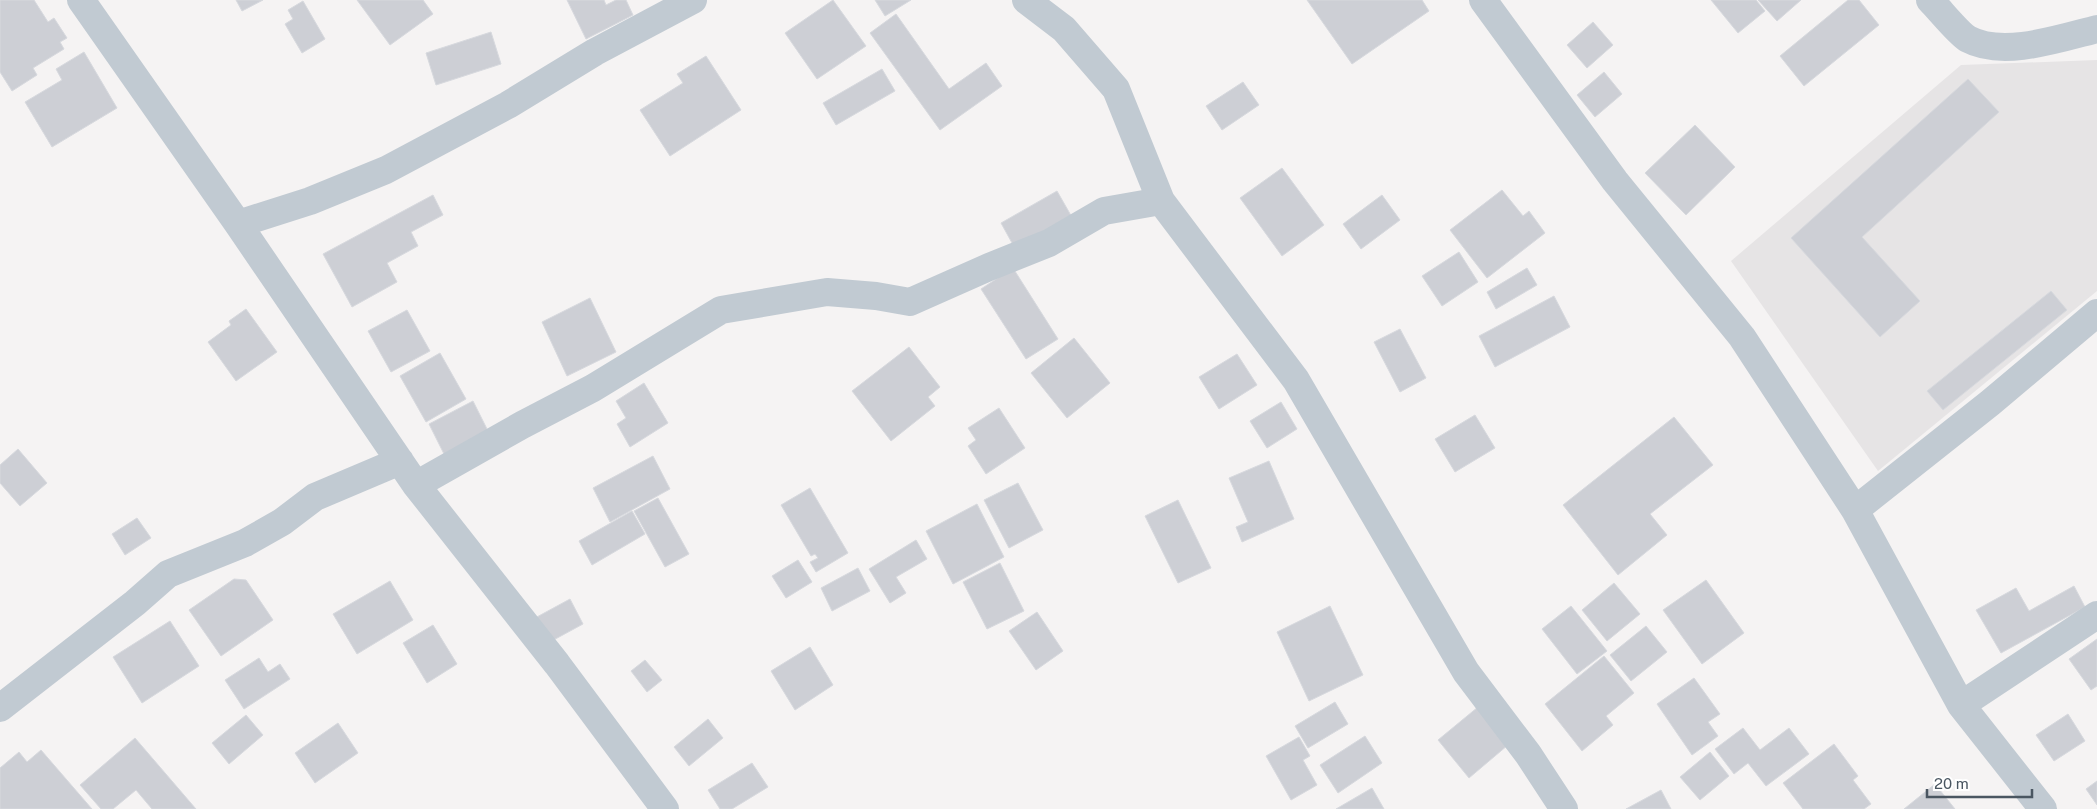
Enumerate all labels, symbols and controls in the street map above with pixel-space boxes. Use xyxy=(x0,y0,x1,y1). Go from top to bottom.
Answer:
scale bar xyxy=(1927,766,2032,798)
text: 20 m xyxy=(1934,775,1969,792)

